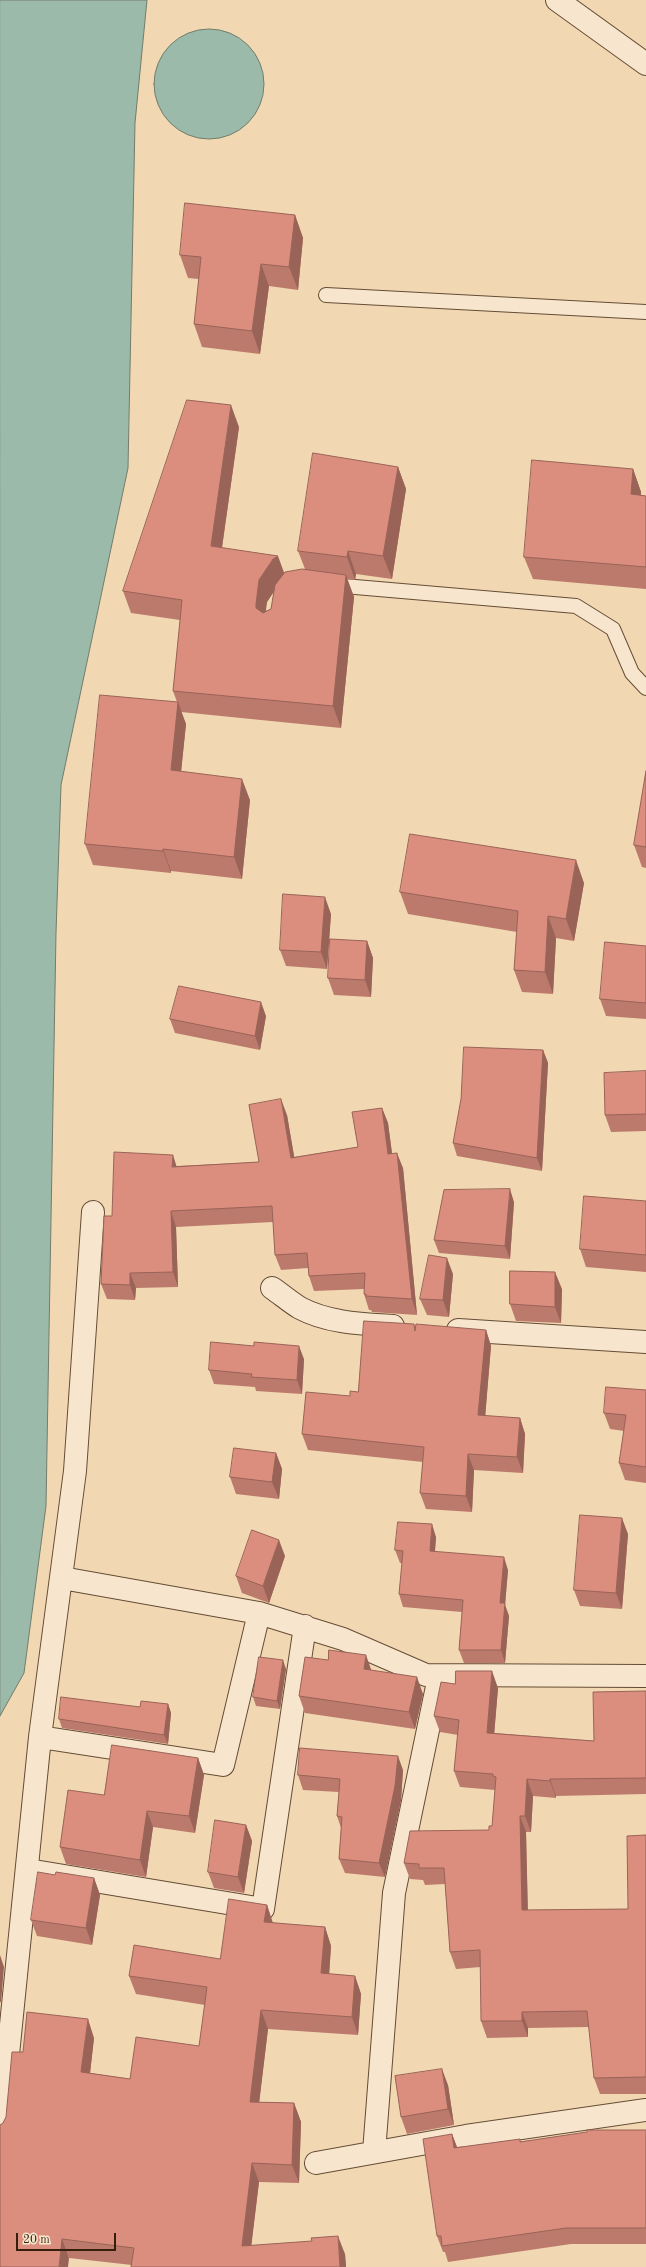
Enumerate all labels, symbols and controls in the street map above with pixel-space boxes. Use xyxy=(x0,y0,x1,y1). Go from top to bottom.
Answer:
scale bar xyxy=(18,2225,118,2251)
text: 20 m xyxy=(23,2234,50,2246)

